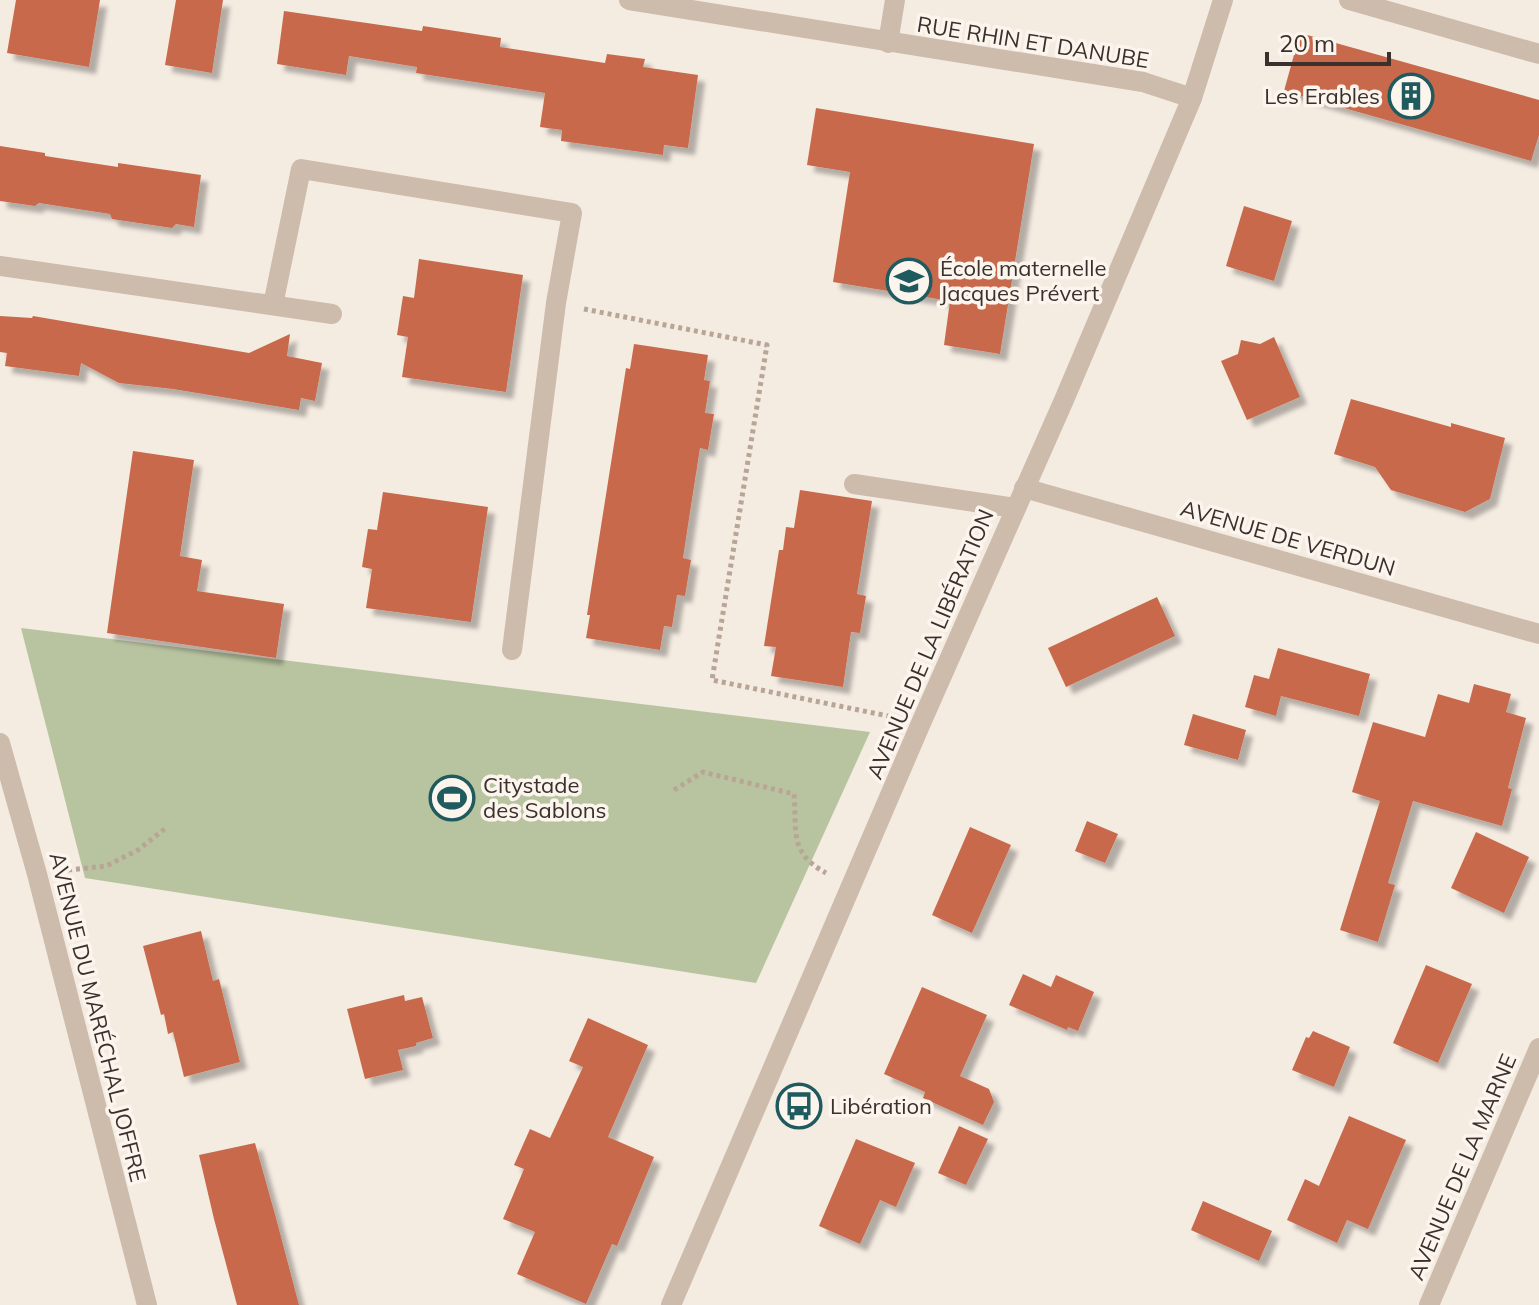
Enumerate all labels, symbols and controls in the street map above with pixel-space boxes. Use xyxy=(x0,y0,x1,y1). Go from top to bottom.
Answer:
street label: RUE RHIN ET DANUBE xyxy=(915,10,1151,74)
scale bar xyxy=(1267,16,1389,66)
text: 20 m xyxy=(1279,28,1335,58)
building icon: Les Erables xyxy=(1387,72,1435,120)
place label: Les Erables xyxy=(1264,82,1380,110)
place label: École maternelle Jacques Prévert xyxy=(940,254,1106,307)
school or university icon: École maternelle Jacques Prévert xyxy=(885,257,933,305)
street label: AVENUE DE VERDUN xyxy=(1177,494,1399,582)
street label: AVENUE DE LA LIBÉRATION xyxy=(860,505,1000,783)
place label: Citystade des Sablons xyxy=(483,771,607,824)
sports icon: Citystade des Sablons xyxy=(428,774,476,822)
street label: AVENUE DU MARÉCHAL JOFFRE xyxy=(43,849,153,1185)
street label: AVENUE DE LA MARNE xyxy=(1402,1050,1522,1284)
bus stop icon: Libération xyxy=(775,1082,823,1130)
place label: Libération xyxy=(830,1092,932,1120)

